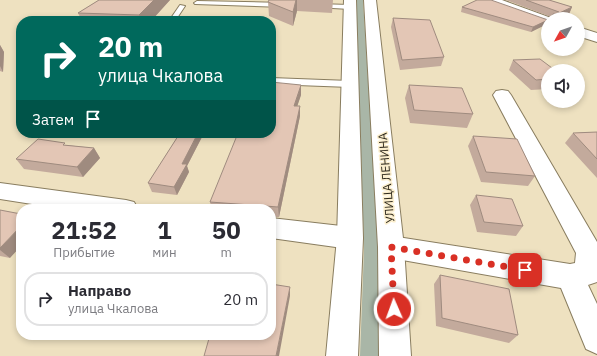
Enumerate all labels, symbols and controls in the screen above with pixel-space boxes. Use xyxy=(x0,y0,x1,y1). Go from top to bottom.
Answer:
north arrow xyxy=(541,12,585,56)
map controls xyxy=(541,12,585,108)
text: 20 m xyxy=(98,28,163,65)
icon: right xyxy=(32,32,84,84)
text: улица Чкалова xyxy=(98,64,223,87)
button: sound xyxy=(541,64,585,108)
icon: arrive xyxy=(82,108,104,130)
text: Затем xyxy=(32,110,74,129)
street label: УЛИЦА ЛЕНИНА xyxy=(375,132,397,224)
text: 21:52 xyxy=(51,214,117,246)
text: 1 xyxy=(157,214,172,246)
text: 50 xyxy=(212,214,241,246)
text: Прибытие xyxy=(53,244,115,261)
text: мин xyxy=(152,244,177,261)
text: m xyxy=(221,244,232,261)
pin xyxy=(508,253,542,287)
icon: arrive xyxy=(514,259,536,281)
text: Направо xyxy=(68,281,131,300)
icon: right xyxy=(34,288,56,310)
position arrow xyxy=(373,288,415,330)
text: 20 m xyxy=(223,290,258,309)
text: улица Чкалова xyxy=(68,300,158,317)

